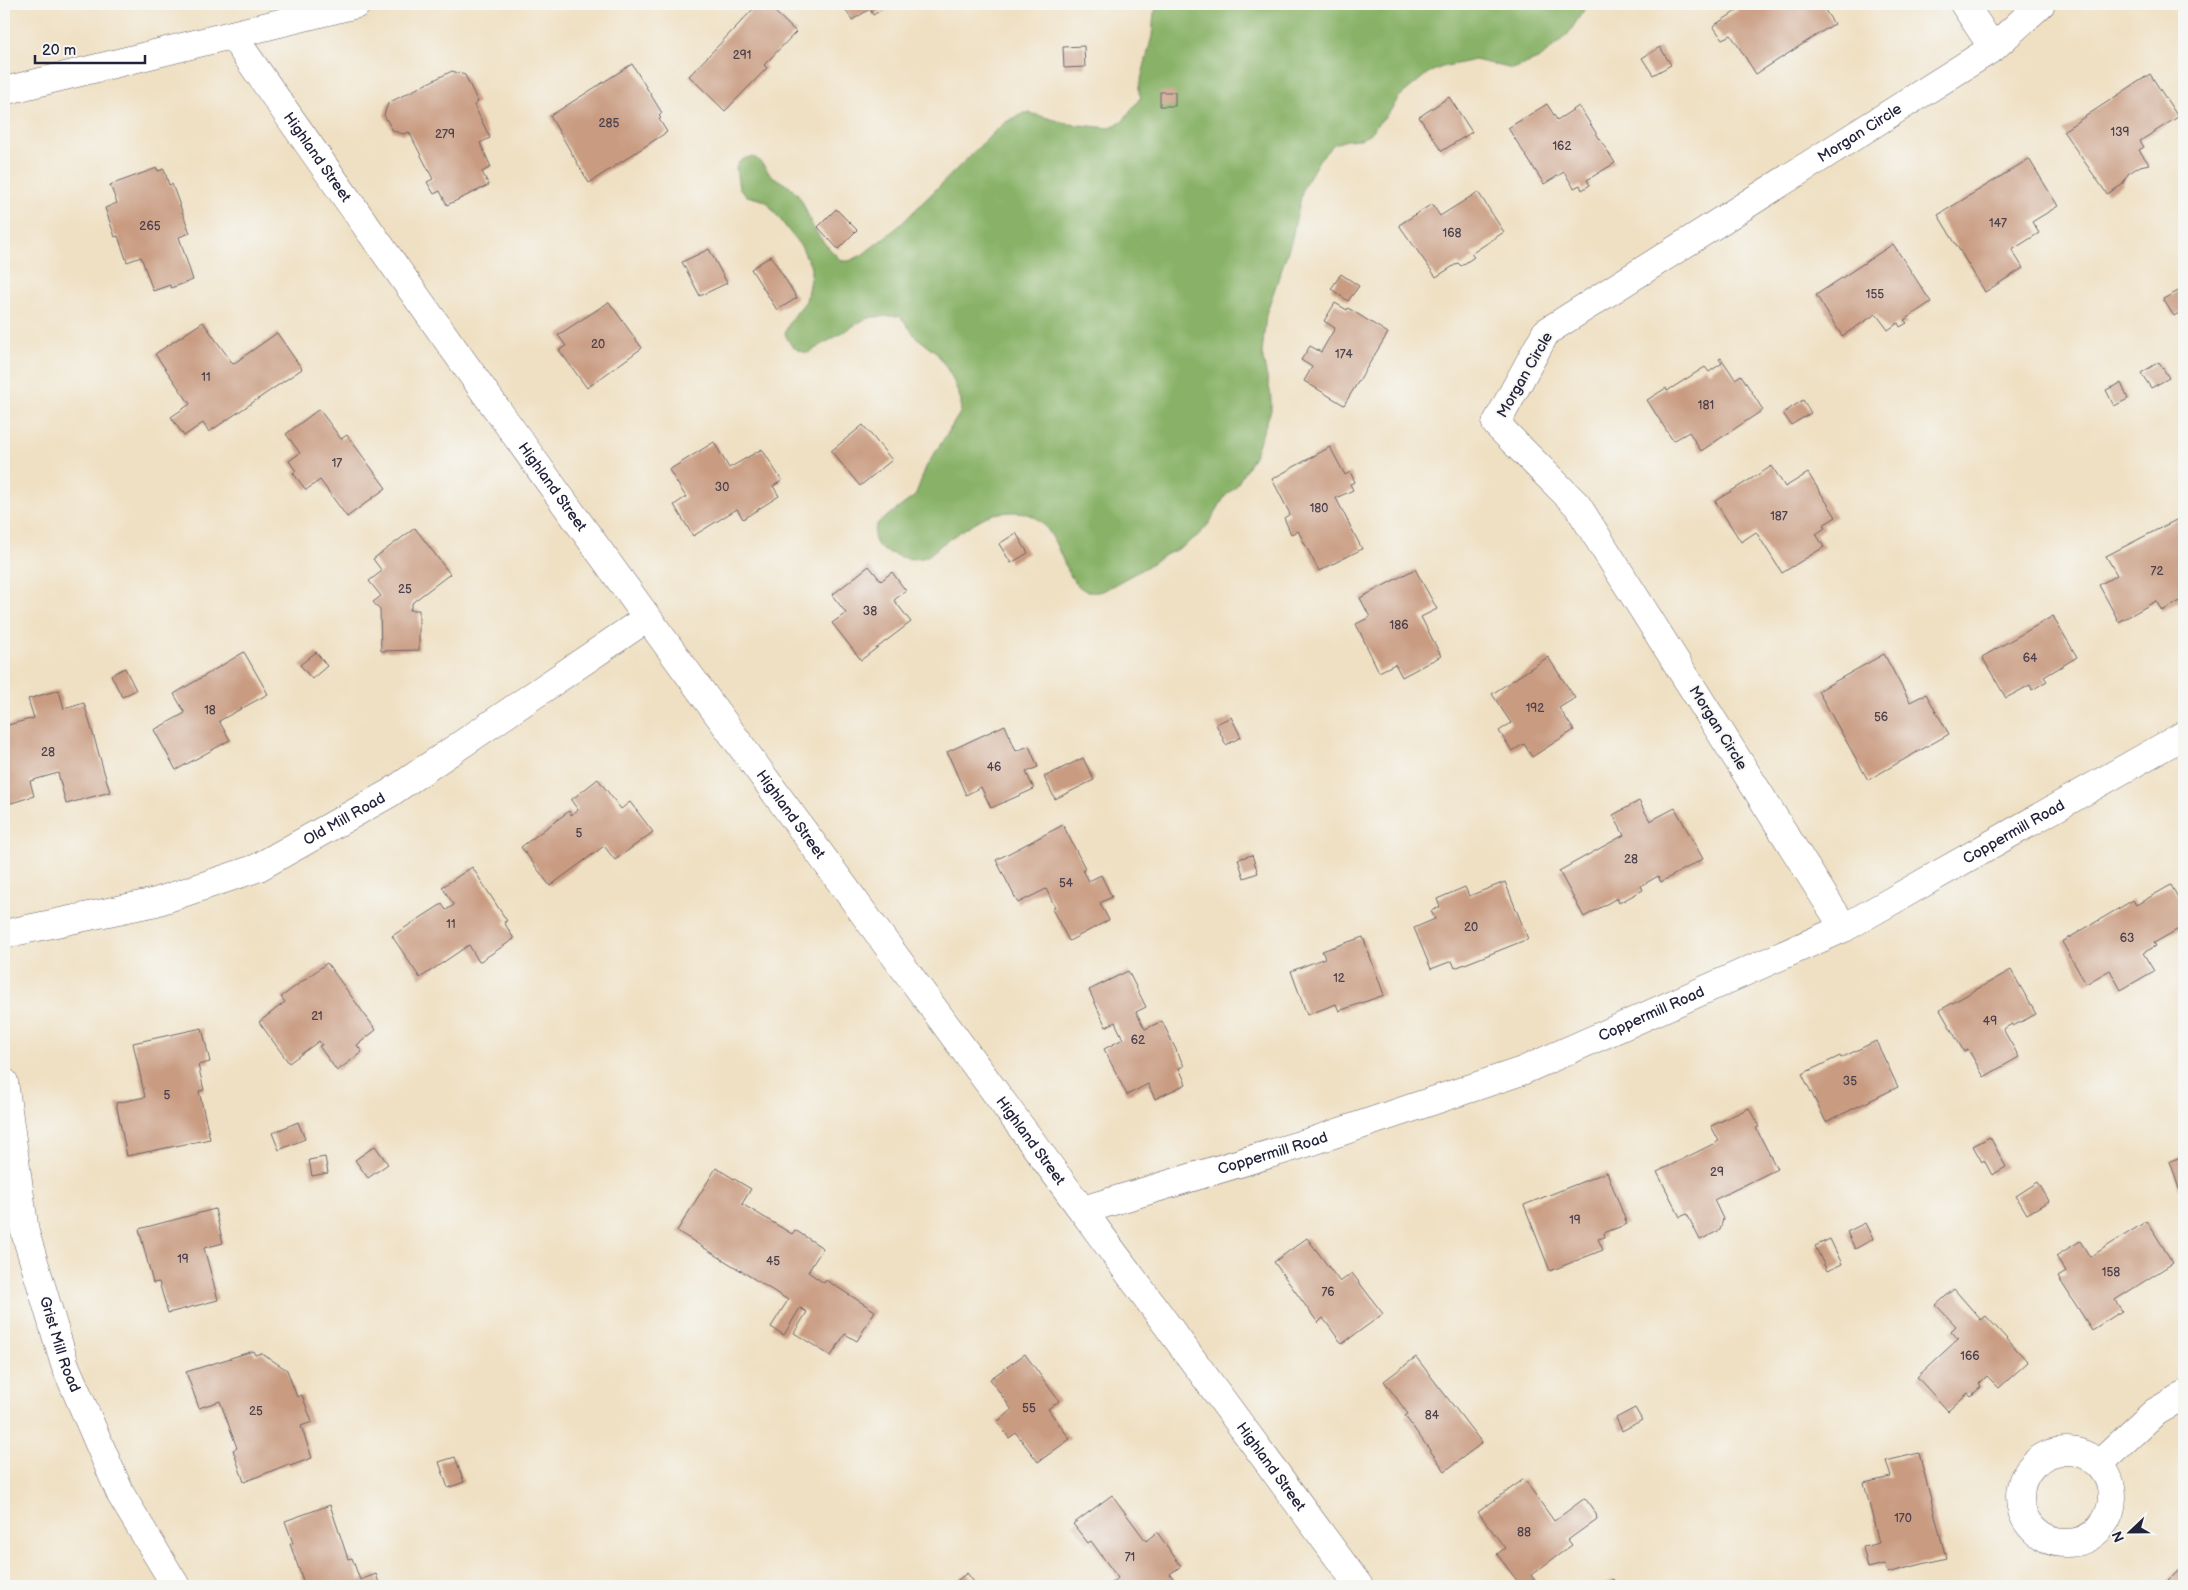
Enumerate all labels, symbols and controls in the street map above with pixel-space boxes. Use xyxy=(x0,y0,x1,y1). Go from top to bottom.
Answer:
scale bar xyxy=(35,32,145,64)
text: 20 m xyxy=(42,41,76,60)
house number: 291 xyxy=(733,48,751,63)
street label: Morgan Circle xyxy=(1814,99,1905,166)
street label: Highland Street xyxy=(279,109,356,206)
house number: 285 xyxy=(599,116,620,131)
house number: 139 xyxy=(2111,125,2130,140)
house number: 279 xyxy=(435,127,455,142)
house number: 162 xyxy=(1552,139,1572,154)
house number: 147 xyxy=(1989,216,2007,231)
house number: 265 xyxy=(139,219,161,234)
house number: 168 xyxy=(1443,226,1461,241)
house number: 155 xyxy=(1866,287,1884,302)
street label: Morgan Circle xyxy=(1493,329,1557,421)
house number: 20 xyxy=(591,337,605,352)
house number: 174 xyxy=(1335,347,1354,362)
house number: 11 xyxy=(201,370,211,385)
house number: 181 xyxy=(1698,398,1714,413)
street label: Highland Street xyxy=(514,438,591,535)
house number: 17 xyxy=(332,456,342,471)
house number: 30 xyxy=(715,480,729,495)
house number: 180 xyxy=(1310,501,1328,516)
house number: 187 xyxy=(1770,509,1788,524)
house number: 72 xyxy=(2151,564,2163,579)
house number: 25 xyxy=(398,582,412,597)
house number: 38 xyxy=(863,604,877,619)
house number: 186 xyxy=(1390,618,1408,633)
house number: 64 xyxy=(2023,651,2038,666)
street label: Morgan Circle xyxy=(1685,682,1751,774)
house number: 192 xyxy=(1526,701,1544,716)
house number: 18 xyxy=(204,703,216,718)
house number: 56 xyxy=(1874,710,1888,725)
house number: 28 xyxy=(41,745,55,760)
house number: 46 xyxy=(987,760,1001,775)
street label: Highland Street xyxy=(752,766,830,863)
street label: Old Mill Road xyxy=(300,788,388,849)
street label: Coppermill Road xyxy=(1959,795,2068,868)
house number: 5 xyxy=(576,826,583,841)
house number: 28 xyxy=(1624,852,1638,867)
house number: 54 xyxy=(1059,876,1074,891)
house number: 11 xyxy=(446,917,456,932)
house number: 20 xyxy=(1464,920,1478,935)
house number: 63 xyxy=(2120,931,2134,946)
house number: 12 xyxy=(1333,971,1345,986)
street label: Coppermill Road xyxy=(1595,982,1707,1045)
house number: 21 xyxy=(311,1009,323,1024)
house number: 49 xyxy=(1983,1014,1997,1029)
house number: 62 xyxy=(1131,1033,1145,1048)
house number: 35 xyxy=(1843,1074,1857,1089)
house number: 5 xyxy=(164,1088,171,1103)
street label: Highland Street xyxy=(992,1093,1070,1189)
street label: Coppermill Road xyxy=(1215,1127,1330,1179)
house number: 29 xyxy=(1710,1165,1724,1180)
house number: 19 xyxy=(1569,1213,1581,1228)
house number: 19 xyxy=(177,1252,189,1267)
house number: 45 xyxy=(766,1254,780,1269)
house number: 158 xyxy=(2102,1265,2120,1280)
house number: 76 xyxy=(1321,1285,1335,1300)
street label: Grist Mill Road xyxy=(35,1294,85,1395)
house number: 166 xyxy=(1960,1349,1980,1364)
house number: 55 xyxy=(1022,1401,1036,1416)
house number: 25 xyxy=(249,1404,263,1419)
house number: 84 xyxy=(1425,1408,1440,1423)
street label: Highland Street xyxy=(1232,1419,1310,1515)
north arrow xyxy=(2106,1508,2156,1558)
house number: 170 xyxy=(1894,1511,1912,1526)
house number: 88 xyxy=(1517,1525,1531,1540)
text: N xyxy=(2109,1529,2128,1545)
house number: 71 xyxy=(1125,1550,1135,1565)

